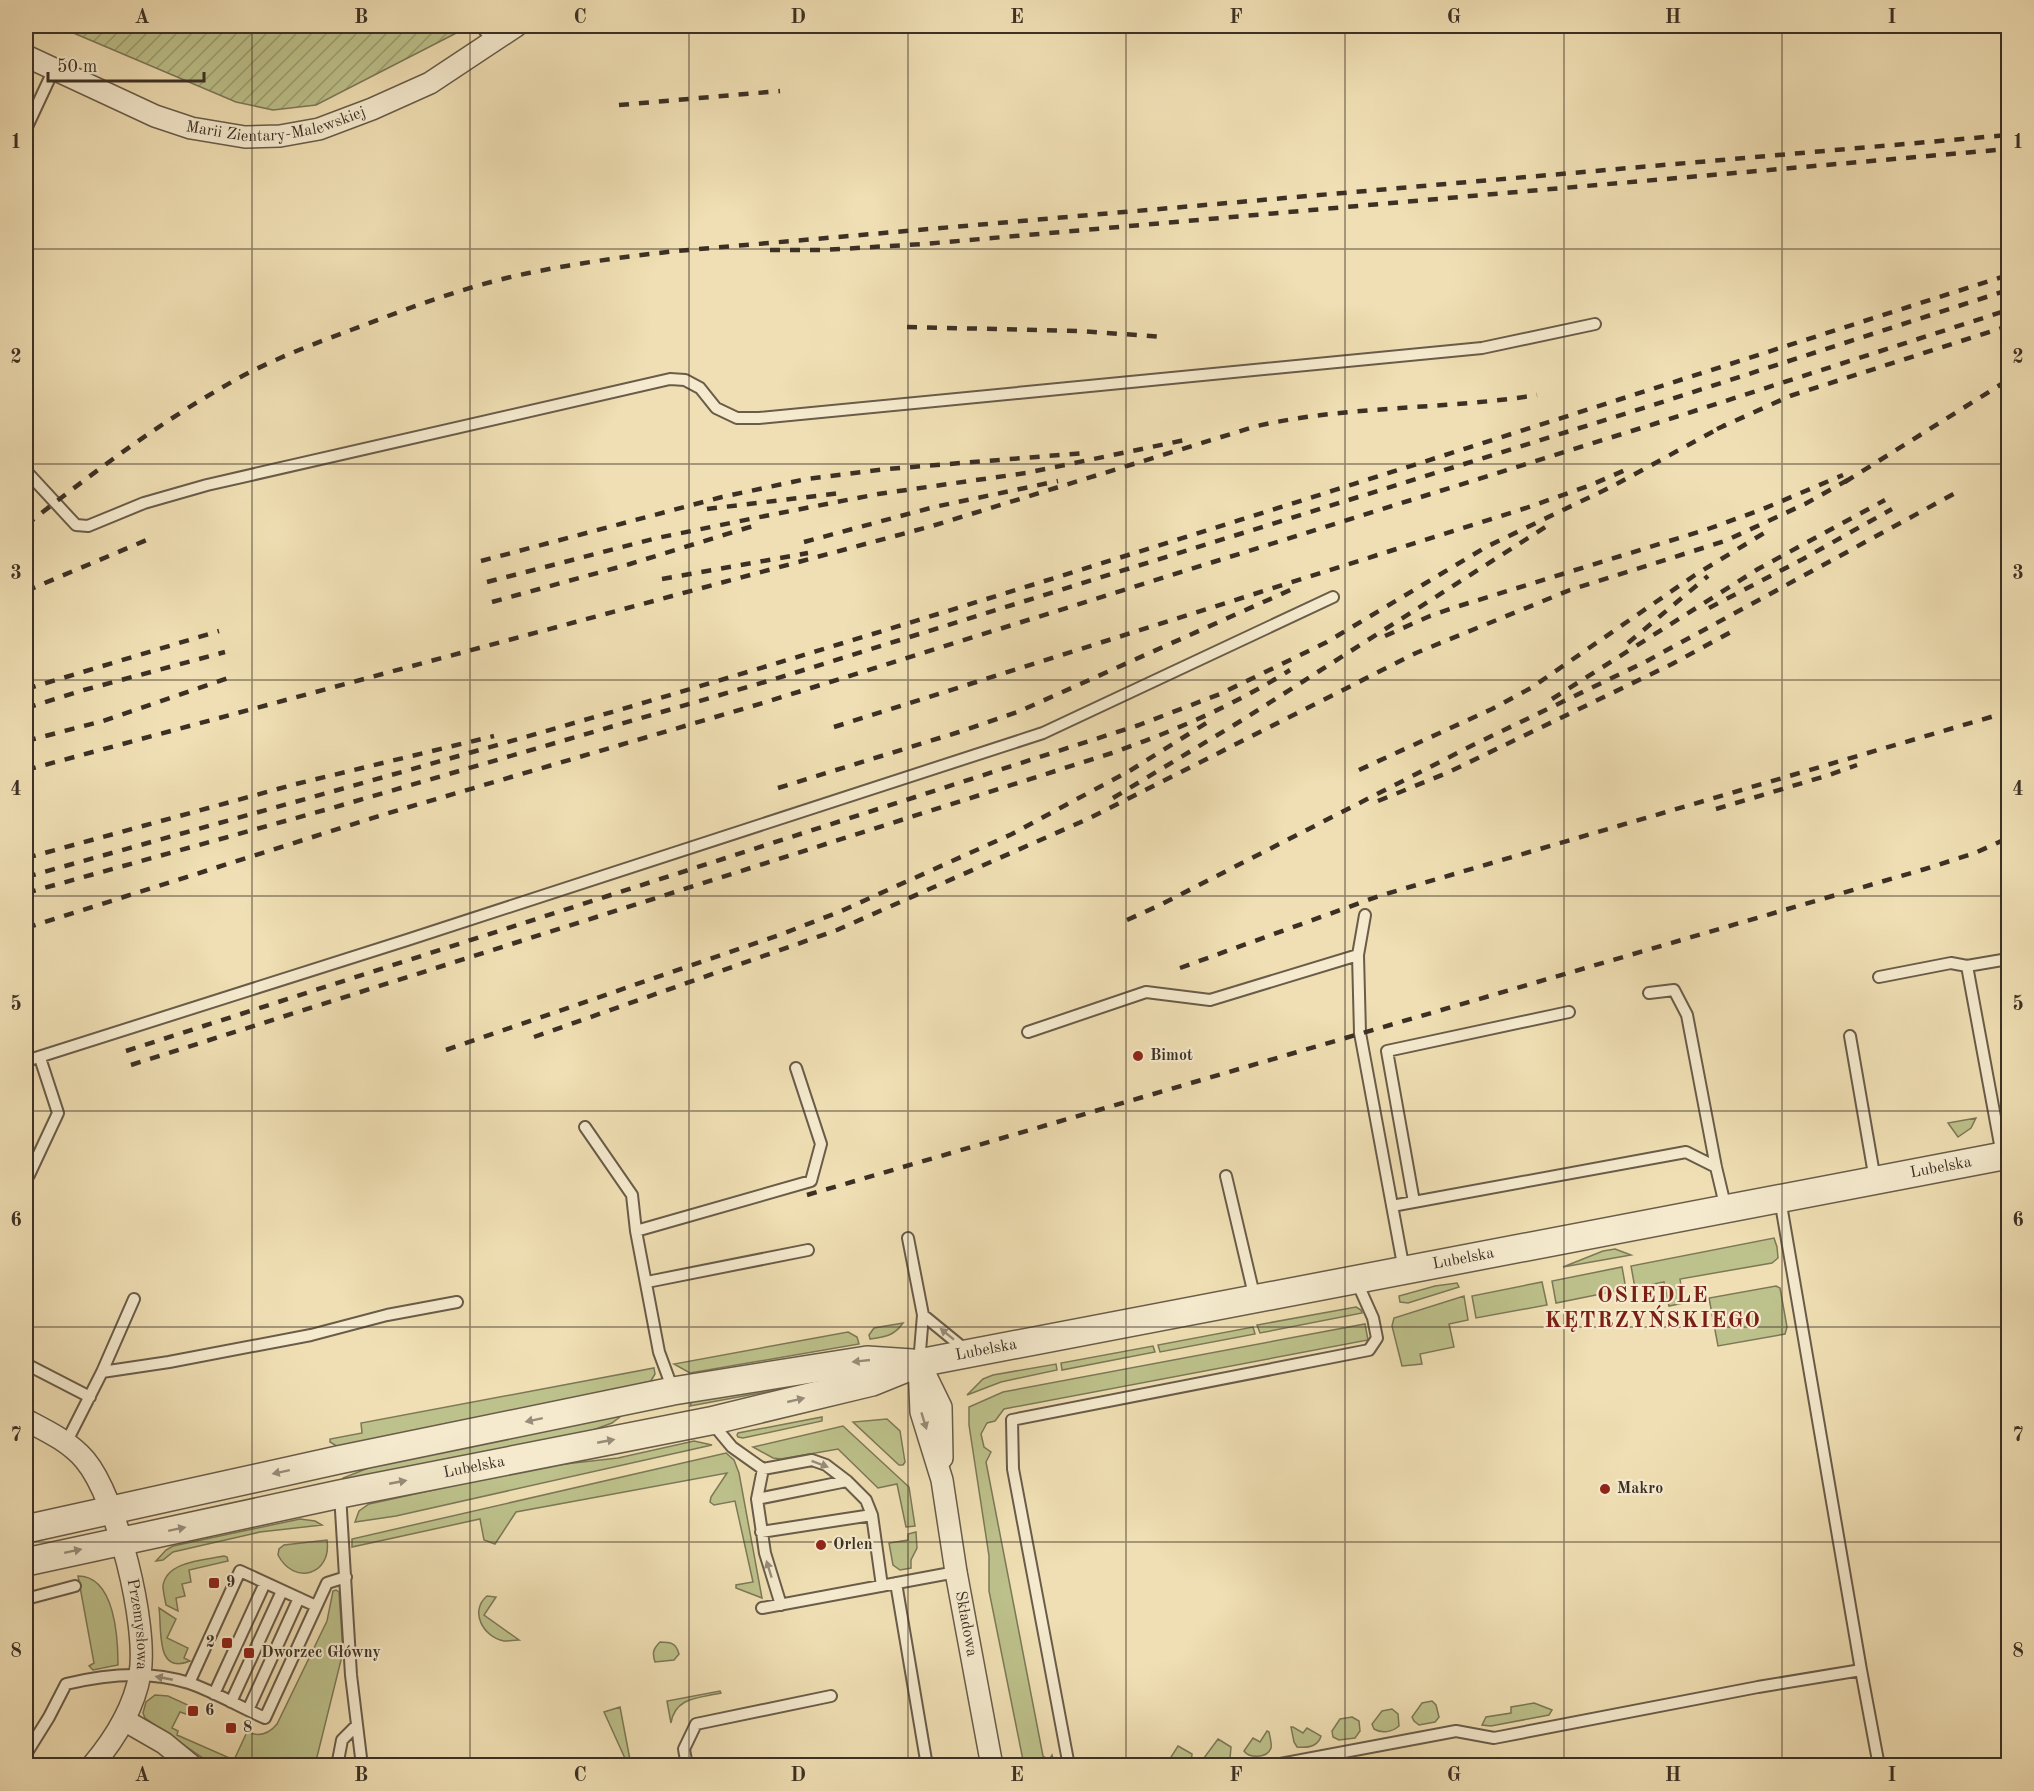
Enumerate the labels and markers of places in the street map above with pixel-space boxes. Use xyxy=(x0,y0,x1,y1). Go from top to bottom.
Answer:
place label: Bimot xyxy=(1150,1048,1193,1064)
marker: Bimot xyxy=(1131,1049,1145,1063)
place label: Makro xyxy=(1617,1481,1663,1497)
marker: Makro xyxy=(1598,1482,1612,1496)
place label: Orlen xyxy=(833,1537,873,1553)
marker: Orlen xyxy=(814,1538,828,1552)
place label: 9 xyxy=(226,1575,235,1591)
marker: 9 xyxy=(207,1576,221,1590)
place label: 2 xyxy=(206,1635,215,1651)
marker: 2 xyxy=(220,1636,234,1650)
place label: Dworzec Główny xyxy=(261,1645,381,1661)
marker: Dworzec Główny xyxy=(242,1646,256,1660)
place label: 6 xyxy=(205,1703,214,1719)
marker: 6 xyxy=(186,1704,200,1718)
place label: 8 xyxy=(243,1720,252,1736)
marker: 8 xyxy=(224,1721,238,1735)

